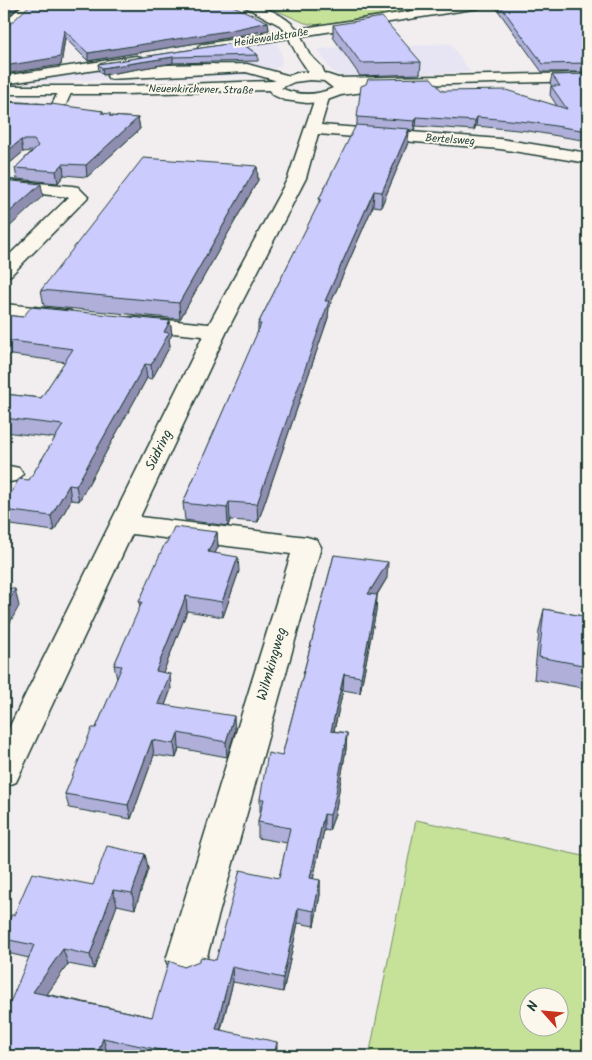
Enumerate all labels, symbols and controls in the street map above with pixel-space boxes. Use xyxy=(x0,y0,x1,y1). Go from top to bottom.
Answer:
street label: Heidewaldstraße xyxy=(232,23,310,53)
street label: Neuenkirchener Straße xyxy=(148,80,254,100)
street label: Bertelsweg xyxy=(425,129,475,151)
street label: Südring xyxy=(140,426,178,474)
street label: Wilmkingweg xyxy=(251,625,293,703)
north arrow xyxy=(520,988,570,1038)
text: N xyxy=(521,997,545,1015)

